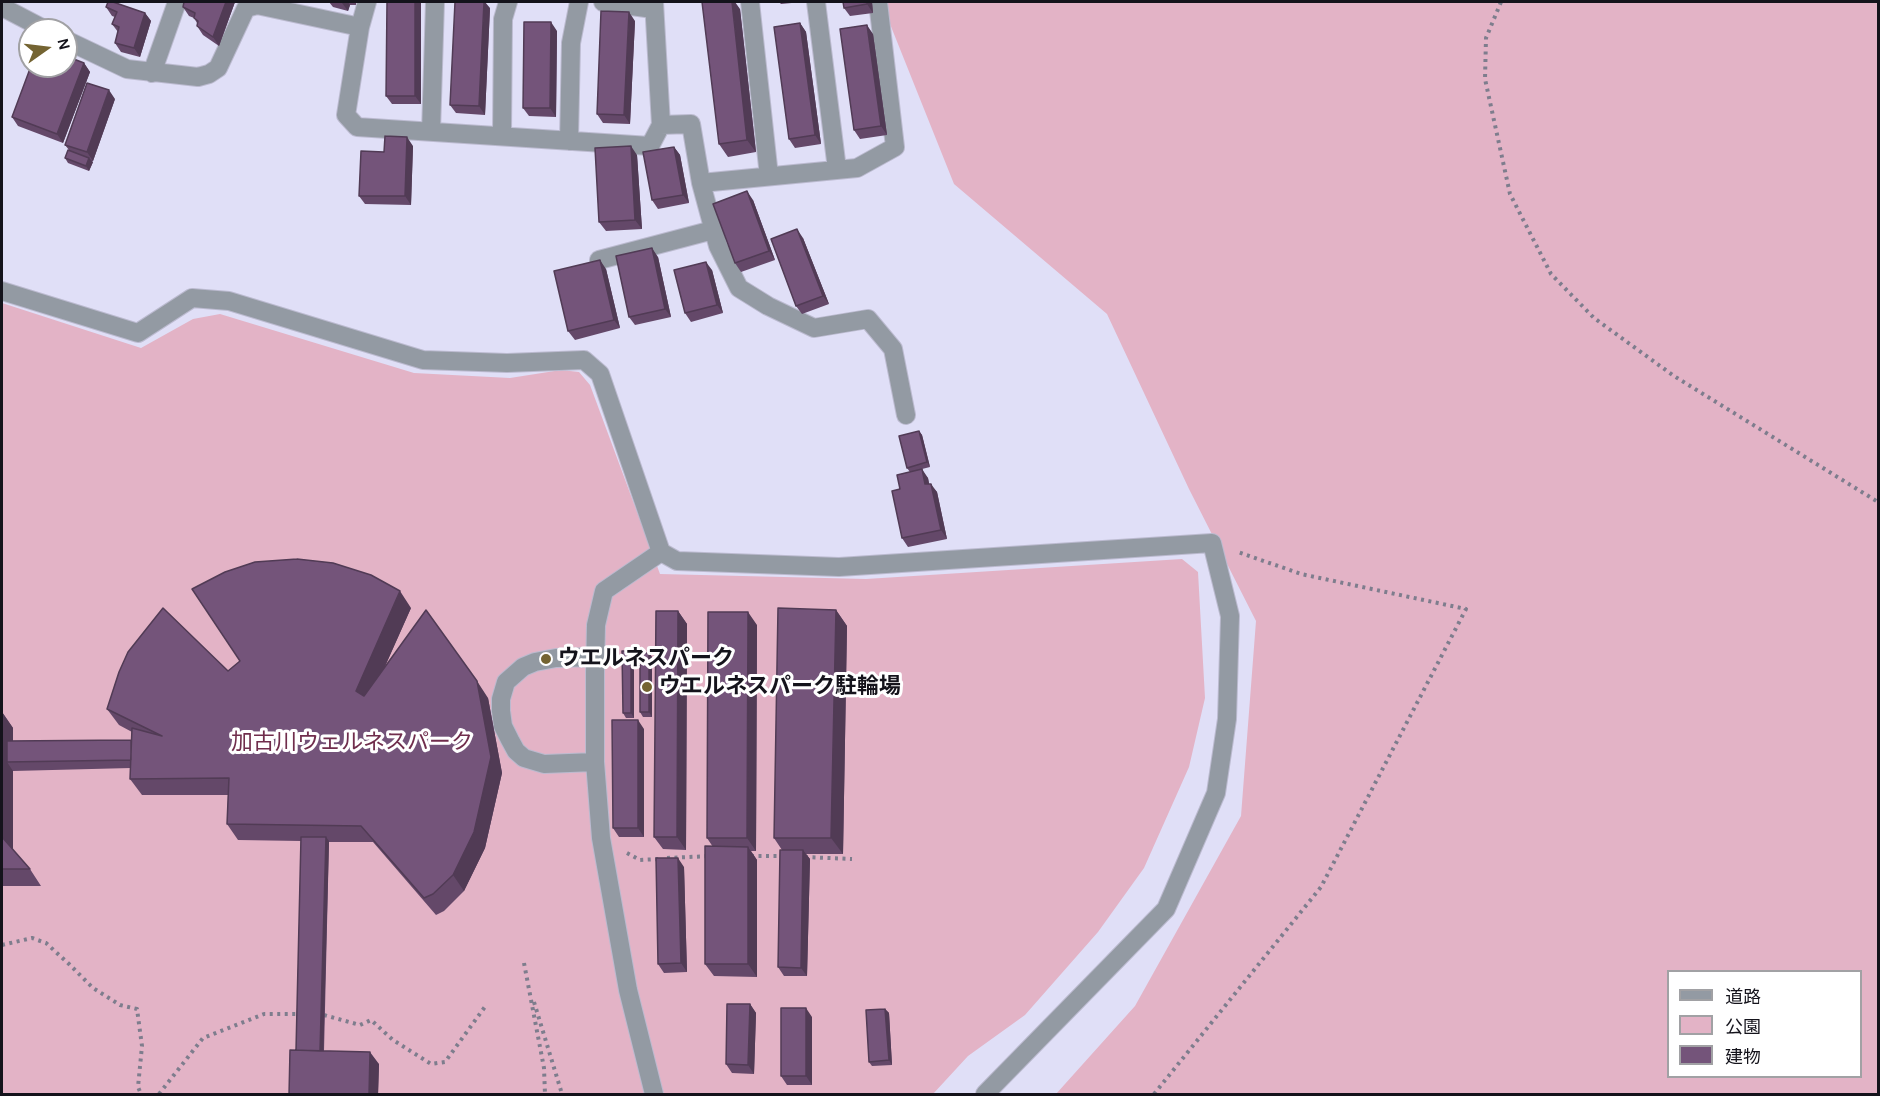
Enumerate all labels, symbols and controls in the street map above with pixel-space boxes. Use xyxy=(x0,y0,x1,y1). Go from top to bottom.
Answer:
north arrow xyxy=(18,18,78,78)
text: N xyxy=(53,36,75,52)
place label: ウエルネスパーク xyxy=(558,646,734,672)
marker: ウエルネスパーク xyxy=(539,652,553,666)
place label: ウエルネスパーク駐輪場 xyxy=(659,674,901,700)
marker: ウエルネスパーク駐輪場 xyxy=(640,680,654,694)
park label: 加古川ウェルネスパーク xyxy=(231,730,473,756)
legend xyxy=(1667,970,1862,1078)
text: 道路 xyxy=(1725,986,1761,1008)
text: 公園 xyxy=(1725,1016,1761,1038)
text: 建物 xyxy=(1725,1046,1761,1068)

